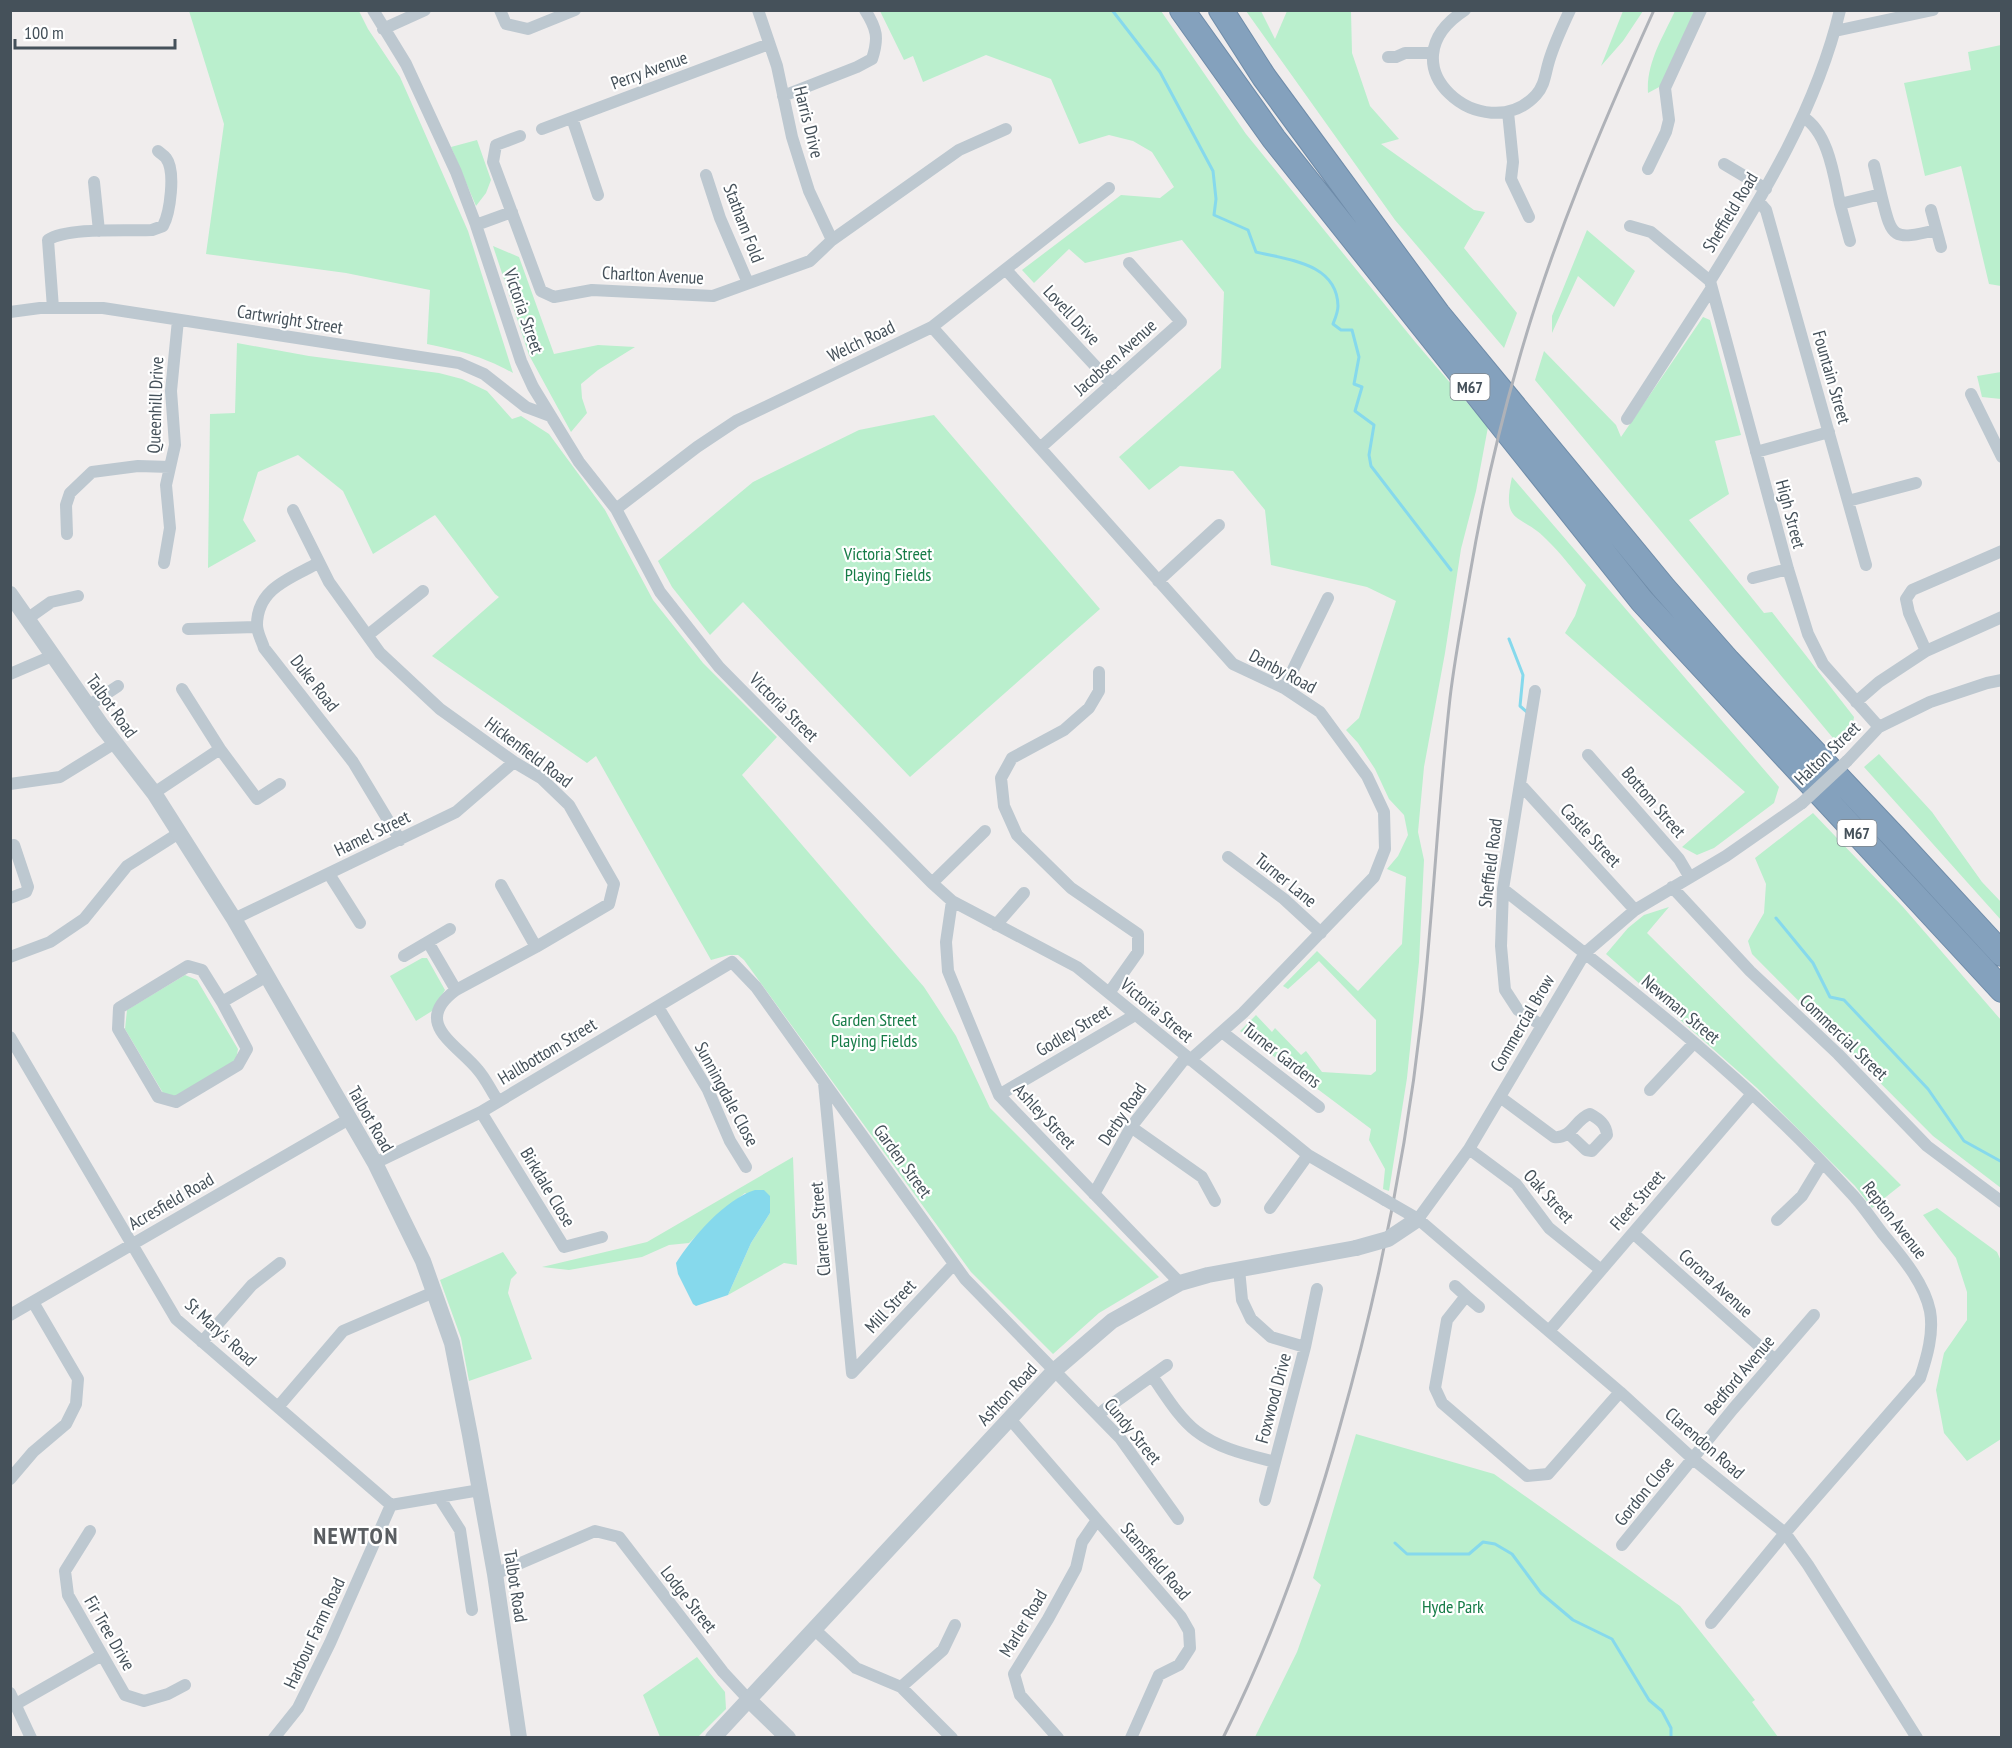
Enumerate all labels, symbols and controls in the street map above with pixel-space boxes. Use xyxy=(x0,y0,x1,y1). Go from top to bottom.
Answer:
scale bar xyxy=(15,12,176,50)
text: 100 m xyxy=(24,21,64,44)
street label: Perry Avenue xyxy=(607,46,691,94)
street label: Harris Drive xyxy=(789,84,829,160)
street label: Sheffield Road xyxy=(1697,168,1763,256)
street label: Statham Fold xyxy=(718,180,770,266)
street label: Charlton Avenue xyxy=(602,261,704,289)
street label: Victoria Street xyxy=(498,265,549,357)
street label: Lovell Drive xyxy=(1038,280,1106,350)
street label: Cartwright Street xyxy=(235,299,345,339)
street label: Jacobsen Avenue xyxy=(1068,314,1161,401)
street label: Welch Road xyxy=(824,315,898,367)
street label: Fountain Street xyxy=(1808,328,1856,426)
street label: Queenhill Drive xyxy=(142,356,168,454)
road number: M67 xyxy=(1450,374,1490,400)
street label: High Street xyxy=(1771,477,1811,551)
park label: Victoria Street Playing Fields xyxy=(843,542,932,586)
street label: Danby Road xyxy=(1245,644,1321,698)
street label: Duke Road xyxy=(286,650,344,716)
street label: Victoria Street xyxy=(744,667,823,746)
street label: Talbot Road xyxy=(81,670,143,742)
street label: Hickenfield Road xyxy=(481,712,577,792)
street label: Halton Street xyxy=(1789,716,1865,790)
street label: Bottom Street xyxy=(1617,762,1691,842)
street label: Castle Street xyxy=(1556,798,1626,872)
street label: Hamel Street xyxy=(330,805,414,861)
street label: Sheffield Road xyxy=(1473,817,1507,909)
road number: M67 xyxy=(1838,820,1876,846)
street label: Turner Lane xyxy=(1250,848,1322,912)
street label: Newman Street xyxy=(1637,969,1725,1049)
street label: Commercial Brow xyxy=(1485,970,1559,1076)
street label: Victoria Street xyxy=(1115,972,1198,1047)
street label: Commercial Street xyxy=(1795,989,1893,1085)
street label: Godley Street xyxy=(1031,999,1115,1061)
park label: Garden Street Playing Fields xyxy=(831,1008,917,1052)
street label: Hallbottom Street xyxy=(493,1012,601,1089)
street label: Turner Gardens xyxy=(1238,1017,1326,1093)
street label: Sunningdale Close xyxy=(690,1038,764,1150)
street label: Ashley Street xyxy=(1009,1078,1081,1154)
street label: Derby Road xyxy=(1093,1078,1151,1150)
street label: Talbot Road xyxy=(343,1082,399,1156)
street label: Garden Street xyxy=(869,1120,937,1202)
street label: Birkdale Close xyxy=(515,1143,581,1231)
street label: Oak Street xyxy=(1519,1164,1579,1228)
street label: Fleet Street xyxy=(1605,1165,1669,1235)
street label: Acresfield Road xyxy=(124,1167,218,1235)
street label: Repton Avenue xyxy=(1857,1176,1933,1264)
street label: Clarence Street xyxy=(804,1181,836,1277)
street label: Corona Avenue xyxy=(1674,1244,1758,1322)
street label: Mill Street xyxy=(859,1274,921,1338)
street label: St Mary's Road xyxy=(180,1293,262,1371)
street label: Bedford Avenue xyxy=(1699,1330,1779,1420)
street label: Foxwood Drive xyxy=(1250,1350,1296,1446)
street label: Ashton Road xyxy=(972,1358,1042,1430)
street label: Cundy Street xyxy=(1099,1393,1167,1469)
street label: Clarendon Road xyxy=(1661,1402,1749,1484)
street label: Gordon Close xyxy=(1609,1452,1679,1530)
street label: Stansfield Road xyxy=(1116,1517,1196,1605)
district label: NEWTON xyxy=(313,1520,399,1551)
street label: Talbot Road xyxy=(499,1548,533,1624)
street label: Lodge Street xyxy=(656,1561,722,1637)
street label: Harbour Farm Road xyxy=(278,1574,350,1692)
street label: Marler Road xyxy=(994,1585,1052,1661)
street label: Fir Tree Drive xyxy=(79,1592,141,1674)
park label: Hyde Park xyxy=(1422,1595,1484,1618)

